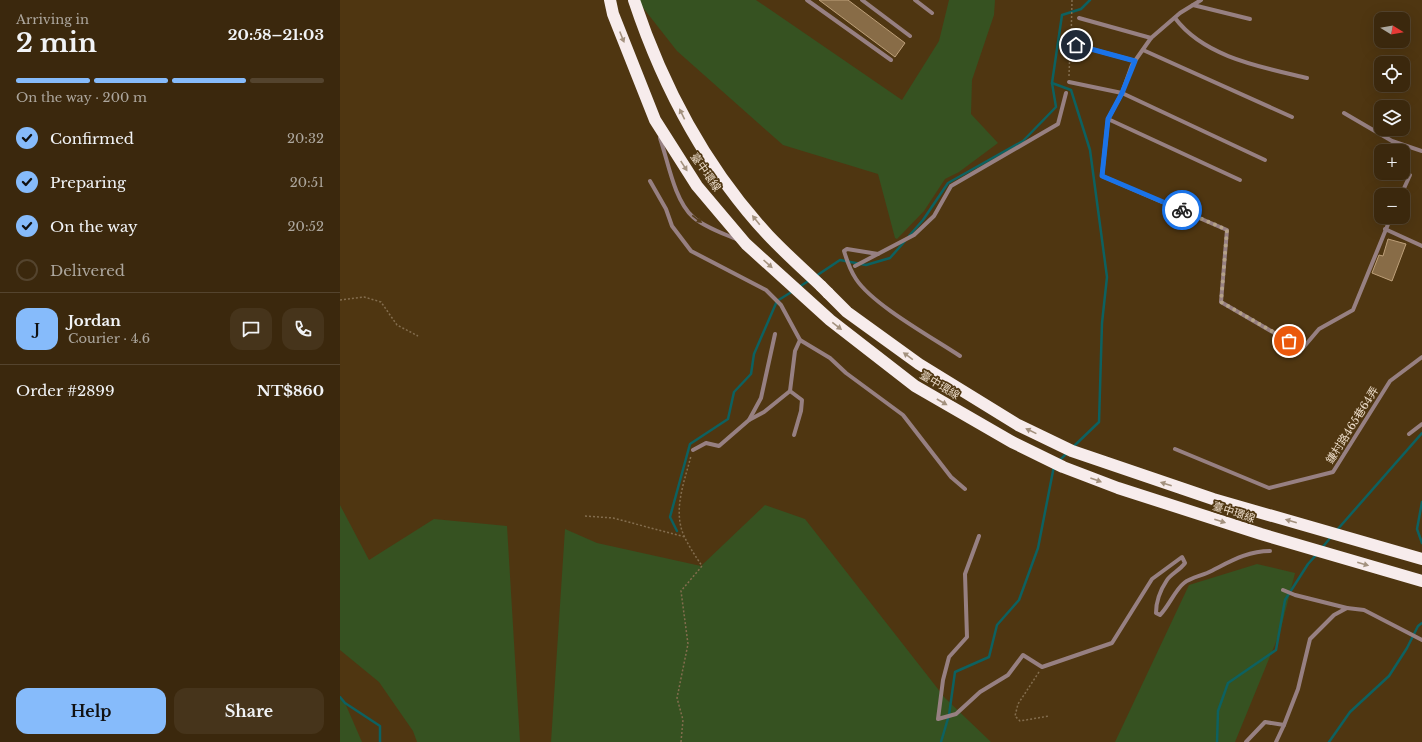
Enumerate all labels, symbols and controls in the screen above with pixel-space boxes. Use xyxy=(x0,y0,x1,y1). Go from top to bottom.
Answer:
text: Arriving in xyxy=(16,11,89,28)
north arrow xyxy=(1374,12,1410,48)
map controls xyxy=(1374,12,1410,224)
text: 20:58–21:03 xyxy=(228,25,324,44)
text: 2 min xyxy=(16,27,97,59)
pin xyxy=(1059,28,1093,62)
one-way arrow xyxy=(619,31,625,42)
icon: home xyxy=(1065,34,1087,56)
button: locate xyxy=(1374,56,1410,92)
text: On the way · 200 m xyxy=(16,89,147,106)
button: layers xyxy=(1374,100,1410,136)
one-way arrow xyxy=(679,108,685,119)
icon: check xyxy=(16,127,38,149)
text: Confirmed xyxy=(50,129,134,148)
text: 20:32 xyxy=(287,130,324,147)
button: + xyxy=(1374,144,1410,180)
street label: 臺中環線 xyxy=(688,150,724,194)
one-way arrow xyxy=(681,160,688,172)
icon: check xyxy=(16,171,38,193)
text: Preparing xyxy=(50,173,126,192)
text: 20:51 xyxy=(290,174,324,191)
button: − xyxy=(1374,188,1410,224)
courier xyxy=(1162,190,1202,230)
icon: bike xyxy=(1171,199,1193,221)
icon: check xyxy=(16,215,38,237)
one-way arrow xyxy=(691,215,702,223)
one-way arrow xyxy=(751,215,760,226)
text: On the way xyxy=(50,217,138,236)
text: 20:52 xyxy=(288,218,324,235)
one-way arrow xyxy=(763,260,774,269)
text: Delivered xyxy=(50,261,125,280)
button: chat xyxy=(230,308,272,350)
button: phone xyxy=(282,308,324,350)
text: Jordan xyxy=(68,311,121,330)
text: J xyxy=(34,319,40,338)
one-way arrow xyxy=(832,321,842,329)
pin xyxy=(1272,324,1306,358)
text: Courier · 4.6 xyxy=(68,330,150,347)
icon: bag xyxy=(1278,330,1300,352)
one-way arrow xyxy=(903,352,913,360)
street label: 臺中環線 xyxy=(918,368,962,402)
text: Order #2899 xyxy=(16,381,115,400)
text: NT$860 xyxy=(257,381,324,400)
street label: 鎌村路465巷64弄 xyxy=(1323,384,1381,466)
one-way arrow xyxy=(936,398,948,405)
one-way arrow xyxy=(1025,428,1037,434)
one-way arrow xyxy=(1091,477,1103,483)
one-way arrow xyxy=(1160,480,1172,486)
street label: 臺中環線 xyxy=(1211,499,1257,525)
one-way arrow xyxy=(1214,518,1226,524)
one-way arrow xyxy=(1284,518,1296,524)
one-way arrow xyxy=(1357,561,1369,567)
button: Help xyxy=(16,688,166,734)
button: Share xyxy=(174,688,324,734)

